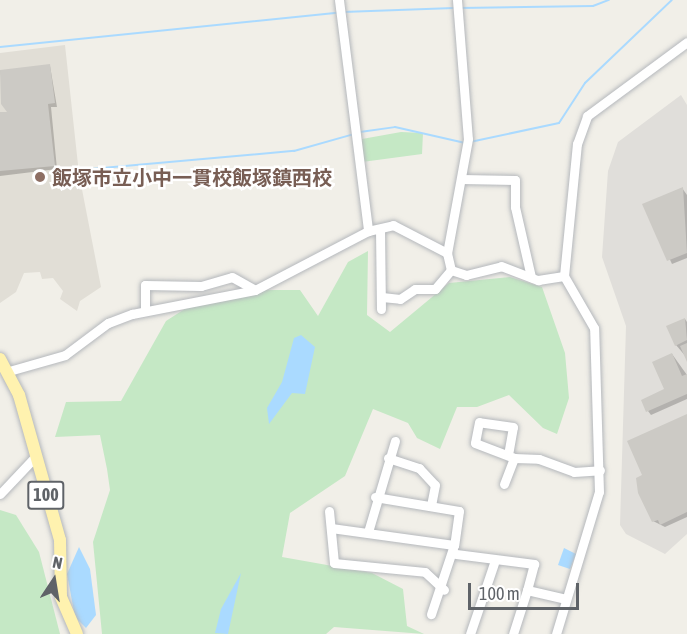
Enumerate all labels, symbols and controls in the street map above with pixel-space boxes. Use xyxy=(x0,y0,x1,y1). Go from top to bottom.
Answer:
place label: 飯塚市立小中一貫校飯塚鎮西校 xyxy=(52,165,332,189)
marker: 飯塚市立小中一貫校飯塚鎮西校 xyxy=(33,170,47,184)
road number: 100 xyxy=(26,480,66,510)
north arrow xyxy=(24,550,84,610)
text: N xyxy=(51,553,64,572)
scale bar xyxy=(471,571,582,609)
text: 100 m xyxy=(479,583,520,604)

